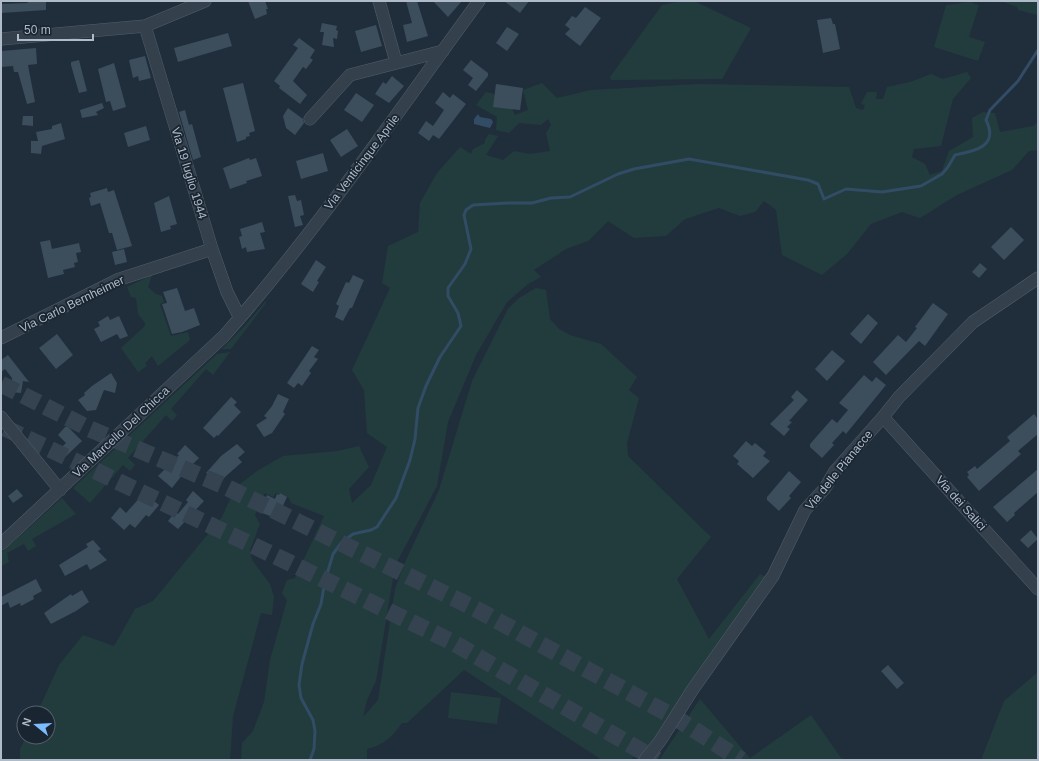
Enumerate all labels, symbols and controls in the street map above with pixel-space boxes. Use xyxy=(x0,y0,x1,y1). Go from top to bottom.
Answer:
scale bar xyxy=(18,16,93,42)
text: 50 m xyxy=(24,23,51,37)
street label: Via Venticinque Aprile xyxy=(322,111,403,212)
street label: Via 19 luglio 1944 xyxy=(168,125,210,221)
street label: Via Carlo Bernheimer xyxy=(17,273,127,335)
street label: Via Marcello Del Chicca xyxy=(70,383,173,480)
street label: Via delle Pianacce xyxy=(803,427,876,513)
street label: Via dei Salici xyxy=(933,473,989,533)
north arrow xyxy=(16,705,56,745)
text: N xyxy=(20,716,33,728)

